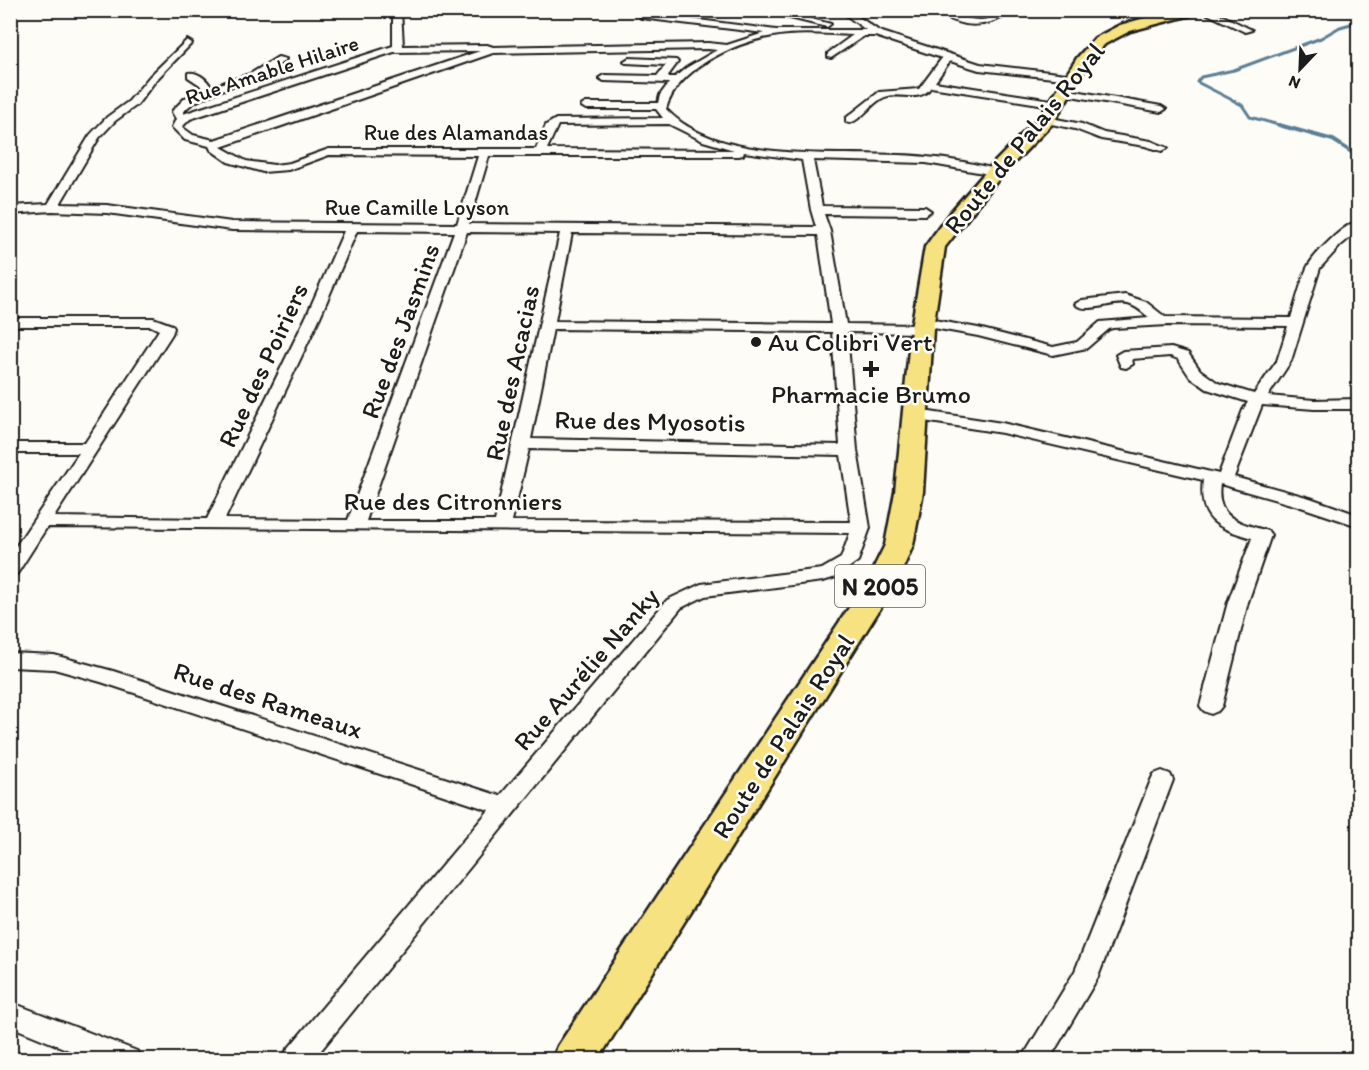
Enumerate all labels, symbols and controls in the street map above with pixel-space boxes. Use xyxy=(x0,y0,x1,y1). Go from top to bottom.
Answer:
street label: Rue Amable Hilaire xyxy=(182,29,362,111)
street label: Route de Palais Royal xyxy=(937,35,1111,241)
north arrow xyxy=(1270,39,1330,99)
text: N xyxy=(1286,71,1303,93)
street label: Rue des Alamandas xyxy=(364,119,548,146)
street label: Rue Camille Loyson xyxy=(325,194,510,221)
street label: Rue des Jasmins xyxy=(353,239,447,423)
street label: Rue des Poiriers xyxy=(211,278,315,452)
street label: Rue des Acacias xyxy=(478,282,546,464)
place label: Au Colibri Vert xyxy=(768,326,933,358)
marker: Au Colibri Vert xyxy=(749,335,763,349)
marker: Pharmacie Brumo xyxy=(864,362,878,376)
place label: Pharmacie Brumo xyxy=(771,378,971,410)
street label: Rue des Myosotis xyxy=(554,403,746,439)
street label: Rue des Citronniers xyxy=(344,485,562,517)
road number: N 2005 xyxy=(835,565,925,607)
street label: Rue Aurélie Nanky xyxy=(506,581,666,757)
street label: Route de Palais Royal xyxy=(705,628,861,844)
street label: Rue des Rameaux xyxy=(169,654,367,746)

